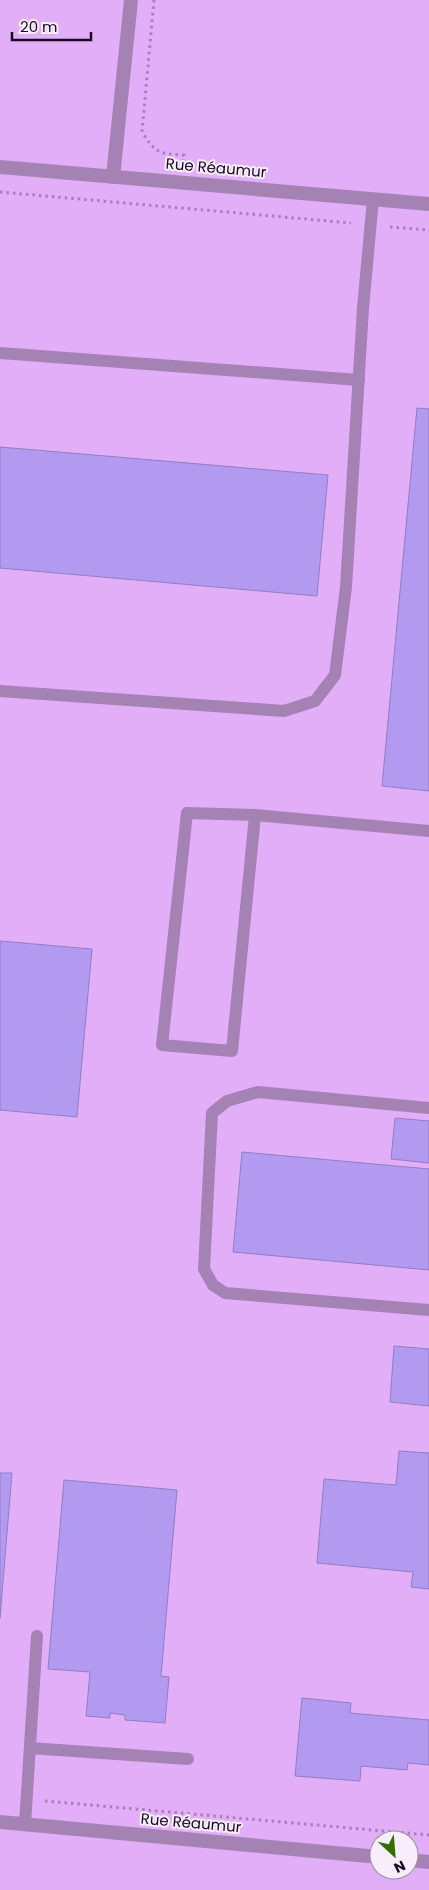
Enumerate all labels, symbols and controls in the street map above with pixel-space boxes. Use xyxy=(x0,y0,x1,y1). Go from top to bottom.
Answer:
scale bar xyxy=(12,10,91,42)
text: 20 m xyxy=(20,16,58,37)
street label: Rue Réaumur xyxy=(165,153,268,182)
street label: Rue Réaumur xyxy=(140,1808,243,1837)
north arrow xyxy=(369,1830,419,1880)
text: N xyxy=(391,1855,409,1878)

